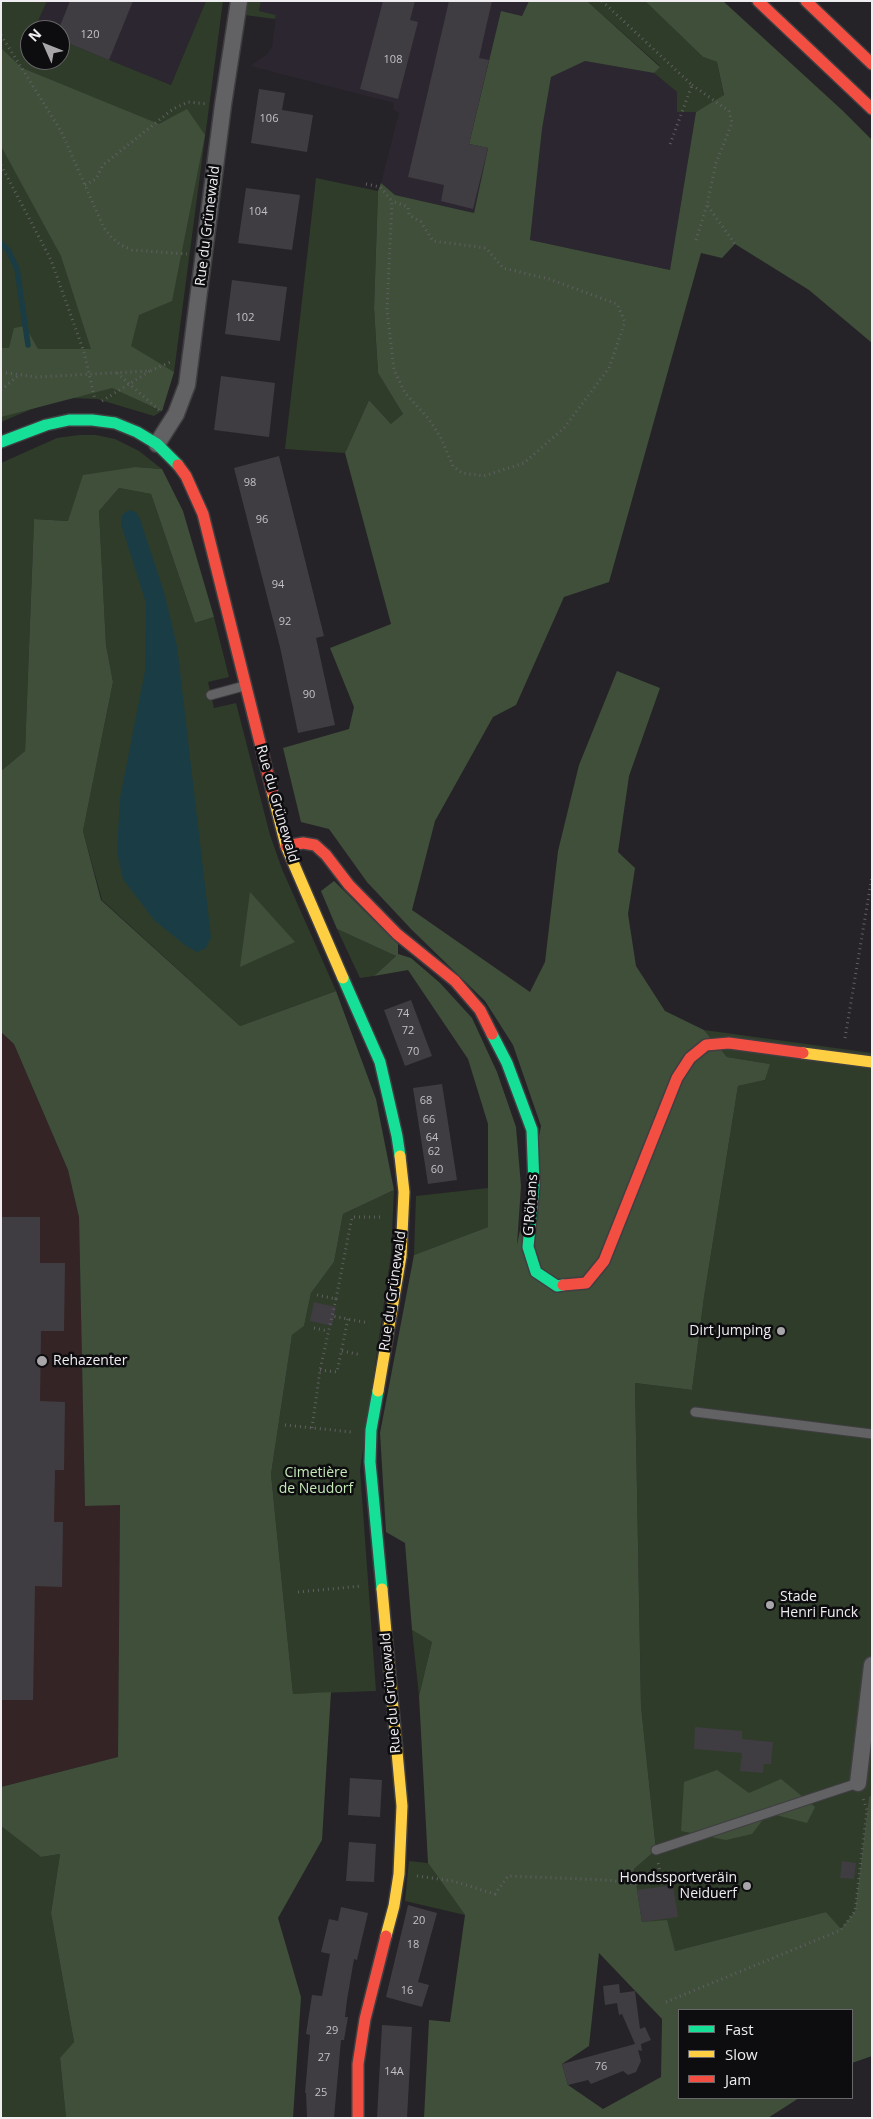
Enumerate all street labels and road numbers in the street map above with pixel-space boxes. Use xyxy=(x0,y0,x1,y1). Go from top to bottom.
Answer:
street label: Rue du Grünewald xyxy=(192,165,224,287)
street label: Rue du Grünewald xyxy=(252,743,302,865)
street label: G'Röhans xyxy=(520,1174,542,1236)
street label: Rue du Grünewald xyxy=(376,1230,410,1352)
street label: Rue du Grünewald xyxy=(377,1632,405,1754)

